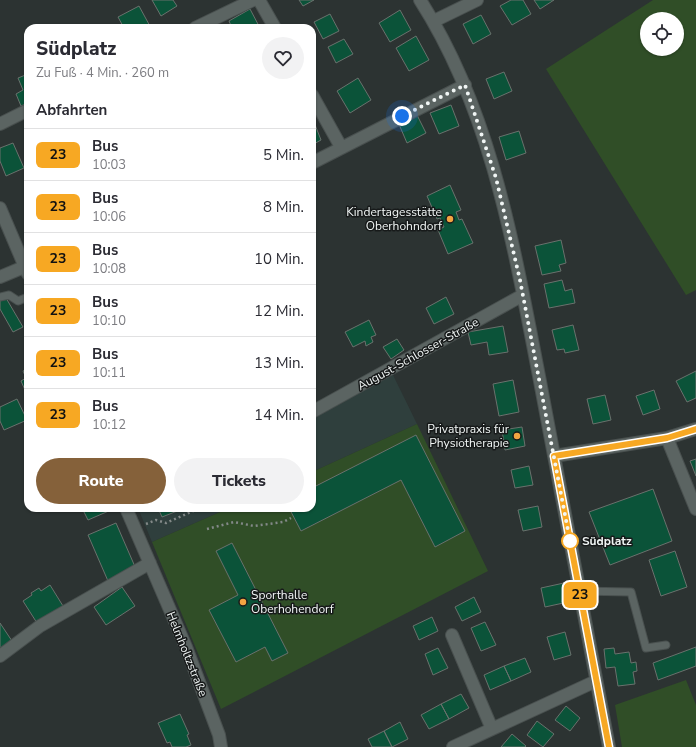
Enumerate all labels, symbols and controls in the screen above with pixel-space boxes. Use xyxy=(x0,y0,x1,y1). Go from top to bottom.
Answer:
map controls xyxy=(640,12,684,56)
button: locate xyxy=(640,12,684,56)
text: Südplatz xyxy=(36,36,116,62)
button: heart xyxy=(262,37,304,79)
text: Zu Fuß · 4 Min. · 260 m xyxy=(36,64,169,82)
text: Abfahrten xyxy=(36,100,107,120)
your location xyxy=(392,106,412,126)
text: Bus xyxy=(92,136,118,156)
text: 23 xyxy=(50,145,66,164)
text: 5 Min. xyxy=(263,145,304,165)
text: 10:03 xyxy=(92,156,126,174)
text: Bus xyxy=(92,188,118,208)
text: 23 xyxy=(50,197,66,216)
text: 8 Min. xyxy=(263,197,304,217)
place label: Kindertagesstätte Oberhohndorf xyxy=(346,204,443,234)
text: 10:06 xyxy=(92,208,126,226)
marker: Kindertagesstätte Oberhohndorf xyxy=(445,214,455,224)
text: Bus xyxy=(92,240,118,260)
text: 23 xyxy=(50,249,66,268)
text: 10 Min. xyxy=(254,249,304,269)
text: 10:08 xyxy=(92,260,126,278)
text: Bus xyxy=(92,292,118,312)
text: 23 xyxy=(50,301,66,320)
text: 12 Min. xyxy=(254,301,304,321)
text: 10:10 xyxy=(92,312,126,330)
street label: August-Schlosser-Straße xyxy=(354,314,482,394)
text: Bus xyxy=(92,344,118,364)
text: 23 xyxy=(50,353,66,372)
text: 13 Min. xyxy=(254,353,304,373)
text: 10:11 xyxy=(92,364,126,382)
text: Bus xyxy=(92,396,118,416)
text: 23 xyxy=(50,405,66,424)
text: 14 Min. xyxy=(254,405,304,425)
text: 10:12 xyxy=(92,416,126,434)
place label: Privatpraxis für Physiotherapie xyxy=(427,421,510,451)
marker: Privatpraxis für Physiotherapie xyxy=(512,431,522,441)
button: Route xyxy=(36,458,166,504)
button: Tickets xyxy=(174,458,304,504)
marker: Südplatz xyxy=(561,532,579,550)
place label: Südplatz xyxy=(582,533,632,549)
line badge: 23 xyxy=(562,582,598,608)
text: 23 xyxy=(572,585,588,604)
place label: Sporthalle Oberhohendorf xyxy=(251,587,335,617)
marker: Sporthalle Oberhohendorf xyxy=(238,597,248,607)
street label: Helmholtzstraße xyxy=(163,609,211,699)

